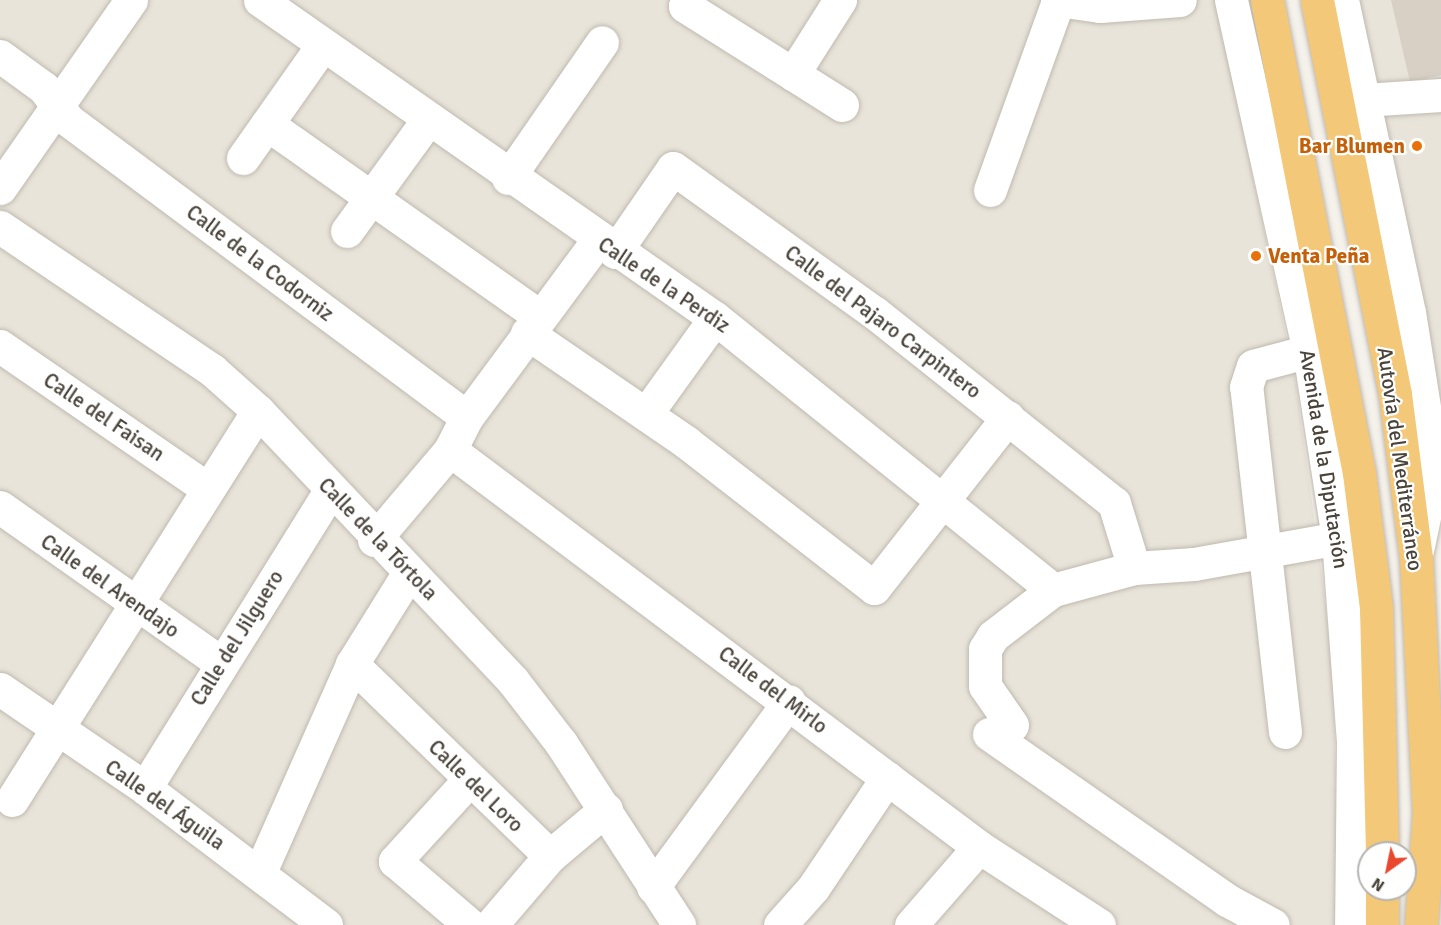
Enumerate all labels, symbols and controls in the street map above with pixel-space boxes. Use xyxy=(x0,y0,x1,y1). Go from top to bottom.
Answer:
place label: Bar Blumen xyxy=(1299,133,1405,159)
marker: Bar Blumen xyxy=(1410,139,1424,153)
street label: Calle de la Codorniz xyxy=(181,199,339,327)
street label: Calle de la Perdiz xyxy=(593,232,735,338)
street label: Calle del Pajaro Carpintero xyxy=(780,240,986,404)
place label: Venta Peña xyxy=(1268,243,1369,269)
marker: Venta Peña xyxy=(1249,249,1263,263)
street label: Autovía del Mediterráneo xyxy=(1372,346,1428,572)
street label: Avenida de la Diputación xyxy=(1294,348,1354,570)
street label: Calle del Faisan xyxy=(39,367,169,467)
street label: Calle de la Tórtola xyxy=(313,473,443,605)
street label: Calle del Arendajo xyxy=(36,529,184,643)
street label: Calle del Jilguero xyxy=(185,566,289,710)
street label: Calle del Mirlo xyxy=(714,641,832,739)
street label: Calle del Loro xyxy=(423,734,529,838)
street label: Calle del Águila xyxy=(100,754,230,856)
north arrow xyxy=(1357,841,1417,901)
text: N xyxy=(1368,873,1388,896)

